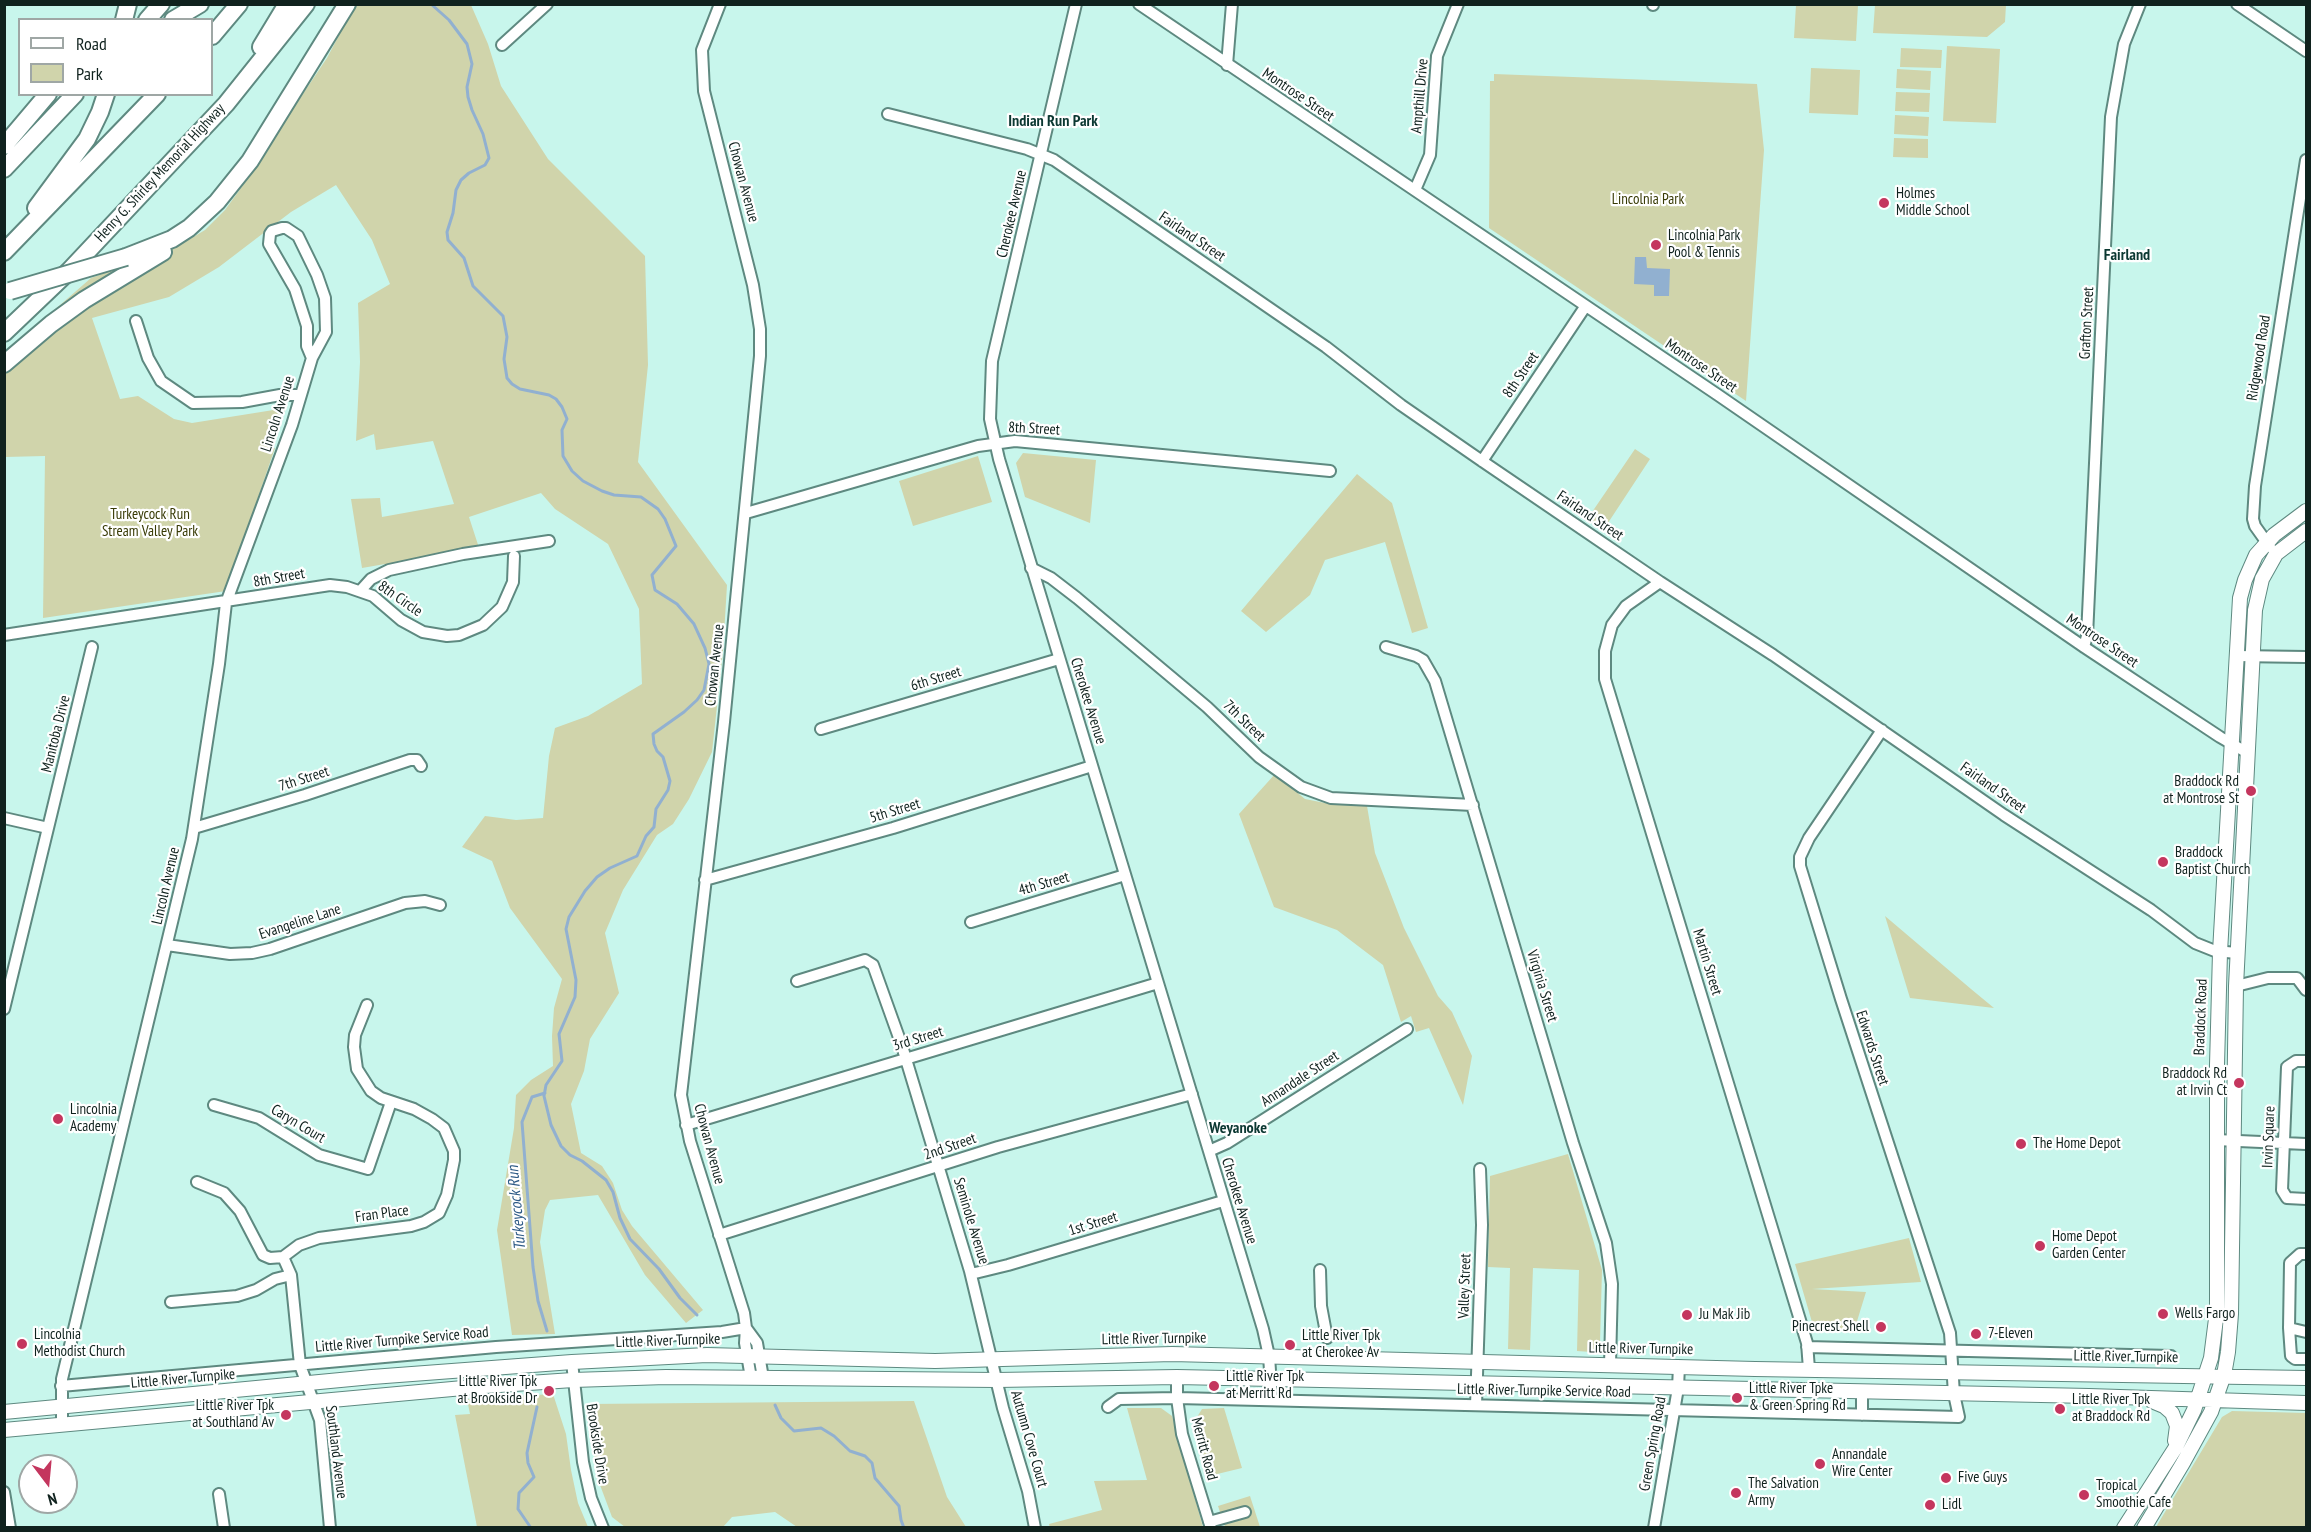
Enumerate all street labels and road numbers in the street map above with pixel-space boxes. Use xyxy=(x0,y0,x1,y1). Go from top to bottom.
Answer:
street label: Ampthill Drive xyxy=(1408,58,1432,134)
street label: Montrose Street xyxy=(1259,64,1337,126)
street label: Henry G. Shirley Memorial Highway xyxy=(91,100,229,246)
street label: Chowan Avenue xyxy=(724,140,762,224)
street label: Cherokee Avenue xyxy=(993,168,1031,260)
street label: Fairland Street xyxy=(1155,208,1229,266)
street label: Grafton Street xyxy=(2076,286,2098,360)
street label: Ridgewood Road xyxy=(2243,314,2275,402)
street label: Montrose Street xyxy=(1662,335,1740,397)
street label: 8th Street xyxy=(1499,349,1543,401)
street label: Lincoln Avenue xyxy=(257,374,299,454)
street label: 8th Street xyxy=(1008,419,1060,439)
street label: Fairland Street xyxy=(1553,487,1627,545)
street label: 8th Street xyxy=(252,565,306,591)
street label: 8th Circle xyxy=(374,577,426,621)
street label: Montrose Street xyxy=(2063,610,2141,672)
street label: Chowan Avenue xyxy=(702,623,728,707)
street label: Cherokee Avenue xyxy=(1066,656,1110,746)
street label: 6th Street xyxy=(909,663,963,695)
street label: Manitoba Drive xyxy=(38,694,74,774)
street label: 7th Street xyxy=(1219,697,1269,745)
street label: Fairland Street xyxy=(1957,759,2029,817)
street label: 7th Street xyxy=(277,762,331,796)
street label: 5th Street xyxy=(868,795,922,827)
street label: Lincoln Avenue xyxy=(148,846,184,926)
street label: 4th Street xyxy=(1017,868,1071,900)
street label: Evangeline Lane xyxy=(257,900,343,944)
street label: Martin Street xyxy=(1688,927,1726,997)
street label: Virginia Street xyxy=(1523,948,1561,1024)
street label: Braddock Road xyxy=(2191,978,2211,1056)
street label: Edwards Street xyxy=(1851,1008,1893,1088)
street label: 3rd Street xyxy=(891,1023,945,1055)
street label: Annandale Street xyxy=(1258,1047,1342,1111)
street label: Caryn Court xyxy=(268,1101,328,1147)
street label: Chowan Avenue xyxy=(690,1102,728,1186)
street label: Irvin Square xyxy=(2259,1106,2279,1168)
street label: 2nd Street xyxy=(922,1130,978,1164)
street label: Cherokee Avenue xyxy=(1217,1156,1261,1246)
street label: Seminole Avenue xyxy=(949,1176,993,1266)
street label: Fran Place xyxy=(354,1201,410,1227)
street label: 1st Street xyxy=(1066,1208,1120,1240)
street label: Valley Street xyxy=(1455,1253,1475,1319)
street label: Little River Turnpike Service Road xyxy=(315,1323,489,1357)
street label: Little River Turnpike xyxy=(1102,1329,1206,1349)
street label: Little River Turnpike xyxy=(615,1330,721,1352)
street label: Little River Turnpike xyxy=(1589,1339,1693,1359)
street label: Little River Turnpike xyxy=(2074,1347,2178,1367)
street label: Little River Turnpike xyxy=(130,1365,236,1393)
street label: Little River Turnpike Service Road xyxy=(1457,1380,1631,1402)
street label: Autumn Cove Court xyxy=(1007,1389,1051,1489)
street label: Green Spring Road xyxy=(1636,1395,1670,1493)
street label: Brookside Drive xyxy=(582,1402,612,1486)
street label: Southland Avenue xyxy=(321,1404,351,1500)
street label: Merritt Road xyxy=(1187,1416,1221,1482)

